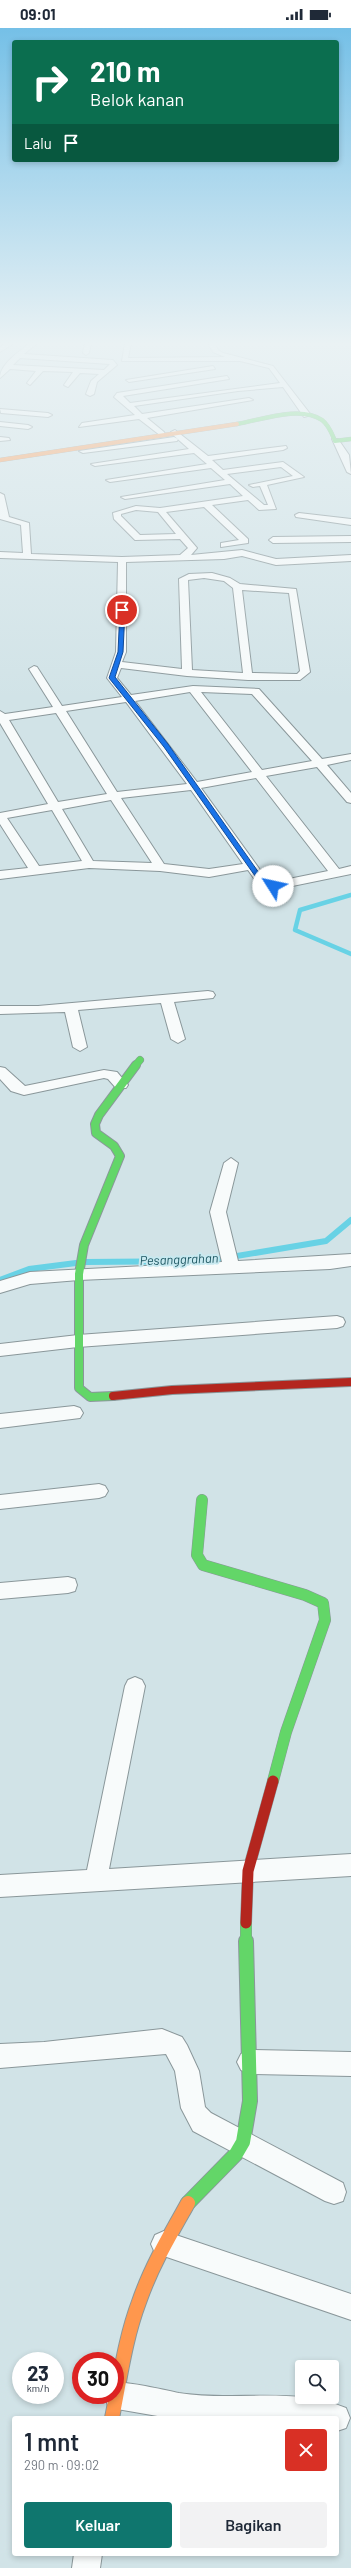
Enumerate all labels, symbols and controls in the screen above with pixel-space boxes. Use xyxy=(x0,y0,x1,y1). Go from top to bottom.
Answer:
text: 09:01 xyxy=(20,5,56,23)
text: 210 m xyxy=(90,54,160,88)
icon: right xyxy=(24,56,76,108)
text: Belok kanan xyxy=(90,88,184,110)
icon: arrive xyxy=(60,132,82,154)
text: Lalu xyxy=(24,134,52,152)
pin xyxy=(105,593,139,627)
icon: arrive xyxy=(111,599,133,621)
position arrow xyxy=(252,865,294,907)
water label: Pesanggrahan xyxy=(139,1250,219,1268)
speed limit sign: 30 xyxy=(72,2352,124,2404)
map controls xyxy=(295,2360,339,2404)
button: search xyxy=(295,2360,339,2404)
text: 23 xyxy=(27,2361,49,2385)
text: km/h xyxy=(27,2382,49,2394)
text: 1 mnt xyxy=(24,2427,79,2456)
button: close xyxy=(285,2429,327,2471)
text: 290 m · 09:02 xyxy=(24,2457,99,2473)
button: Keluar xyxy=(24,2502,172,2548)
button: Bagikan xyxy=(180,2502,327,2548)

